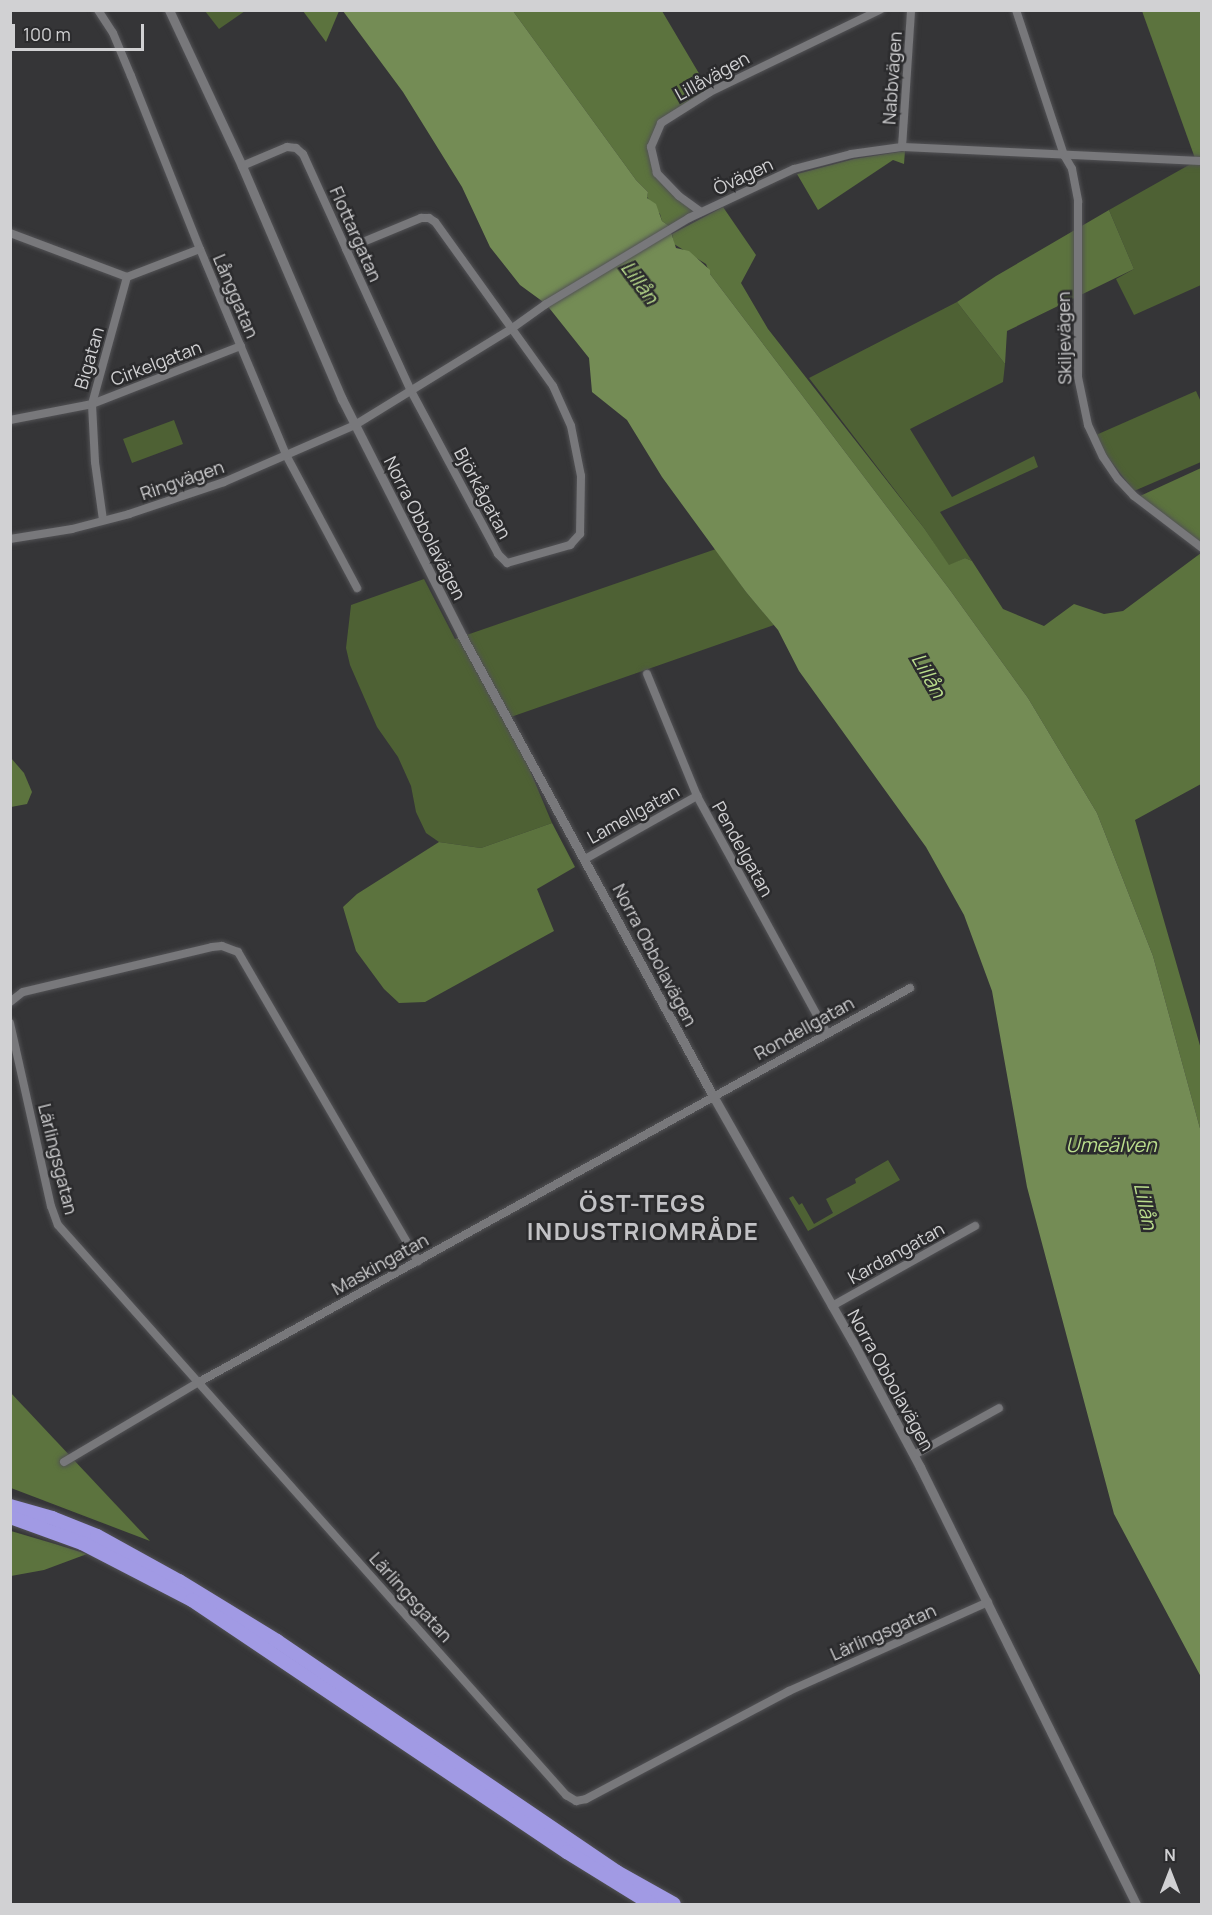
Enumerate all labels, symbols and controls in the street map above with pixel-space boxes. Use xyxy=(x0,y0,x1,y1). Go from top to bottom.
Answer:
scale bar xyxy=(15,12,147,50)
text: 100 m xyxy=(23,22,71,46)
street label: Nabbvägen xyxy=(878,31,906,125)
street label: Lillåvägen xyxy=(671,47,753,105)
street label: Övägen xyxy=(710,153,776,199)
street label: Flottargatan xyxy=(325,183,387,285)
street label: Långgatan xyxy=(209,251,263,341)
water label: Lillån xyxy=(616,256,664,308)
street label: Skiljevägen xyxy=(1052,291,1076,385)
street label: Bigatan xyxy=(70,324,108,392)
street label: Cirkelgatan xyxy=(108,336,204,390)
street label: Björkågatan xyxy=(450,444,516,542)
street label: Norra Obbolavägen xyxy=(379,453,471,603)
street label: Ringvägen xyxy=(137,456,227,504)
water label: Lillån xyxy=(907,649,951,701)
street label: Lamellgatan xyxy=(583,780,683,848)
street label: Pendelgatan xyxy=(708,798,778,900)
street label: Norra Obbolavägen xyxy=(608,880,702,1030)
street label: Rondellgatan xyxy=(750,992,858,1064)
street label: Lärlingsgatan xyxy=(34,1101,82,1217)
water label: Umeälven xyxy=(1065,1132,1157,1156)
water label: Lillån xyxy=(1129,1180,1163,1232)
district label: ÖST-TEGS INDUSTRIOMRÅDE xyxy=(527,1189,759,1245)
street label: Kardangatan xyxy=(844,1218,948,1288)
street label: Maskingatan xyxy=(328,1229,432,1299)
street label: Norra Obbolavägen xyxy=(843,1306,939,1454)
street label: Lärlingsgatan xyxy=(365,1548,457,1646)
street label: Lärlingsgatan xyxy=(827,1599,939,1665)
north arrow xyxy=(1140,1843,1200,1903)
text: N xyxy=(1164,1844,1176,1866)

